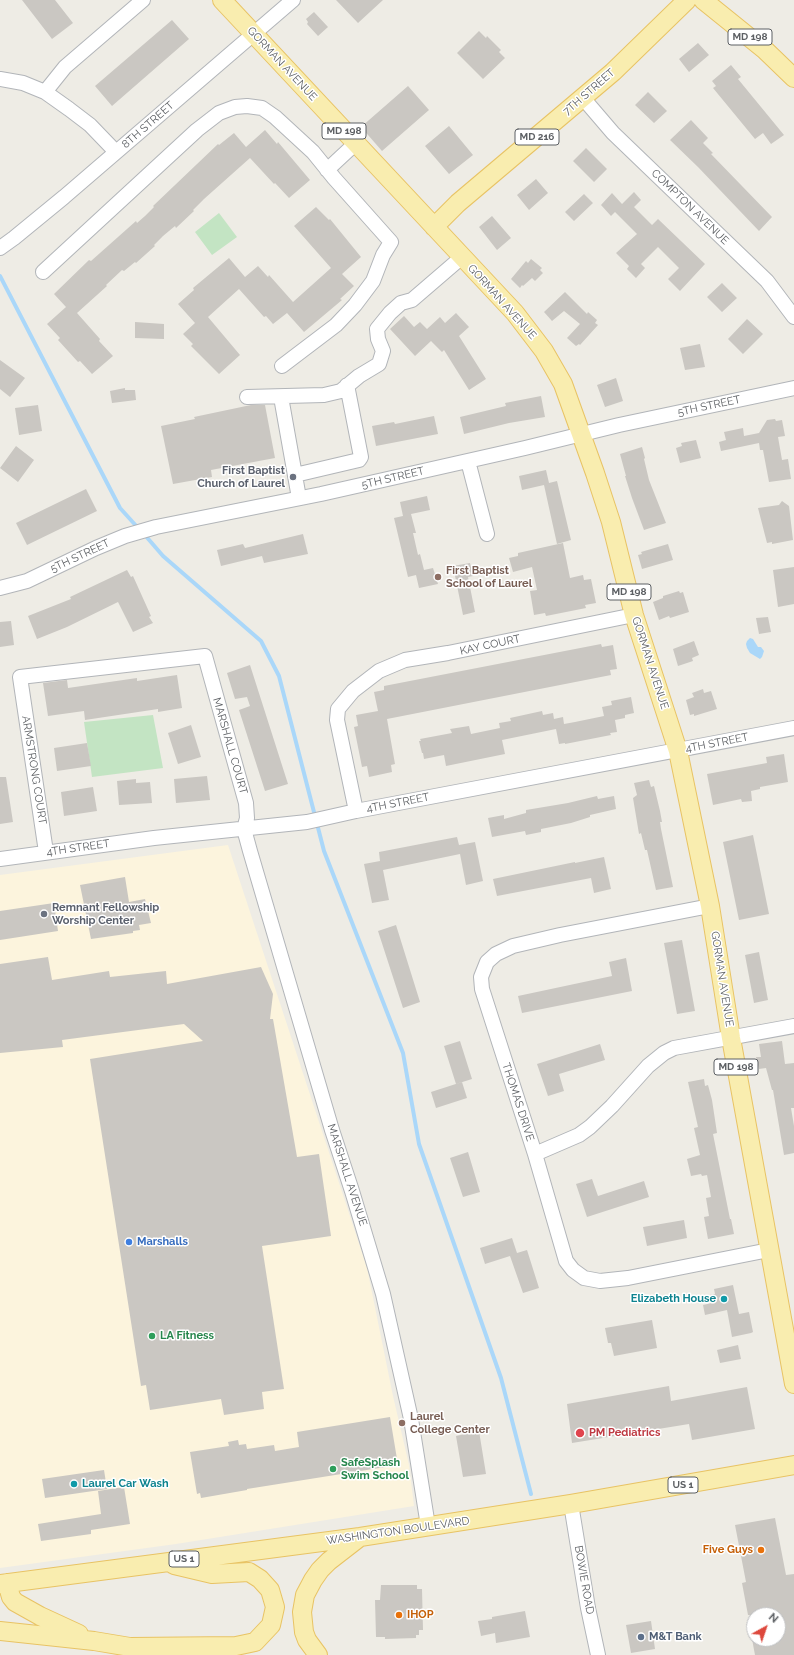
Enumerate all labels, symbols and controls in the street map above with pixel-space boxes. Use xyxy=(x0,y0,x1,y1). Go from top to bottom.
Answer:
street label: GORMAN AVENUE xyxy=(244,24,320,104)
road number: MD 198 xyxy=(728,29,772,45)
street label: 7TH STREET xyxy=(561,66,617,118)
street label: 8TH STREET xyxy=(119,99,177,151)
road number: MD 198 xyxy=(322,123,366,139)
road number: MD 216 xyxy=(515,129,559,145)
street label: COMPTON AVENUE xyxy=(648,167,732,247)
street label: GORMAN AVENUE xyxy=(465,262,539,342)
street label: 5TH STREET xyxy=(676,393,742,419)
place label: First Baptist Church of Laurel xyxy=(197,464,285,490)
street label: 5TH STREET xyxy=(360,464,426,492)
marker: First Baptist Church of Laurel xyxy=(288,472,298,482)
street label: 5TH STREET xyxy=(48,537,112,575)
place label: First Baptist School of Laurel xyxy=(446,564,532,590)
marker: First Baptist School of Laurel xyxy=(433,572,443,582)
road number: MD 198 xyxy=(607,584,651,600)
street label: GORMAN AVENUE xyxy=(629,615,671,711)
street label: KAY COURT xyxy=(459,632,521,658)
street label: MARSHALL COURT xyxy=(210,696,250,796)
street label: ARMSTRONG COURT xyxy=(19,715,49,825)
street label: 4TH STREET xyxy=(684,730,750,756)
street label: 4TH STREET xyxy=(365,790,431,816)
street label: 4TH STREET xyxy=(46,837,110,859)
place label: Remnant Fellowship Worship Center xyxy=(52,901,159,927)
marker: Remnant Fellowship Worship Center xyxy=(39,909,49,919)
street label: GORMAN AVENUE xyxy=(708,930,736,1028)
road number: MD 198 xyxy=(714,1059,758,1075)
street label: THOMAS DRIVE xyxy=(499,1061,537,1143)
street label: MARSHALL AVENUE xyxy=(324,1122,370,1228)
place label: Marshalls xyxy=(137,1235,188,1249)
marker: Marshalls xyxy=(124,1237,134,1247)
place label: Elizabeth House xyxy=(631,1292,716,1306)
marker: Elizabeth House xyxy=(719,1294,729,1304)
place label: LA Fitness xyxy=(160,1329,214,1343)
marker: LA Fitness xyxy=(147,1331,157,1341)
place label: Laurel College Center xyxy=(410,1410,490,1436)
marker: Laurel College Center xyxy=(397,1418,407,1428)
place label: PM Pediatrics xyxy=(589,1426,660,1440)
marker: PM Pediatrics xyxy=(574,1427,586,1439)
place label: SafeSplash Swim School xyxy=(341,1456,409,1482)
marker: SafeSplash Swim School xyxy=(328,1464,338,1474)
place label: Laurel Car Wash xyxy=(82,1477,169,1491)
road number: US 1 xyxy=(668,1477,698,1493)
marker: Laurel Car Wash xyxy=(69,1479,79,1489)
street label: WASHINGTON BOULEVARD xyxy=(326,1514,470,1548)
place label: Five Guys xyxy=(703,1543,753,1557)
street label: BOWIE ROAD xyxy=(571,1545,597,1615)
marker: Five Guys xyxy=(756,1545,766,1555)
road number: US 1 xyxy=(169,1551,199,1567)
north arrow xyxy=(746,1607,786,1647)
place label: IHOP xyxy=(407,1608,434,1622)
marker: IHOP xyxy=(394,1610,404,1620)
text: N xyxy=(766,1611,781,1626)
place label: M&T Bank xyxy=(649,1630,702,1644)
marker: M&T Bank xyxy=(636,1632,646,1642)

